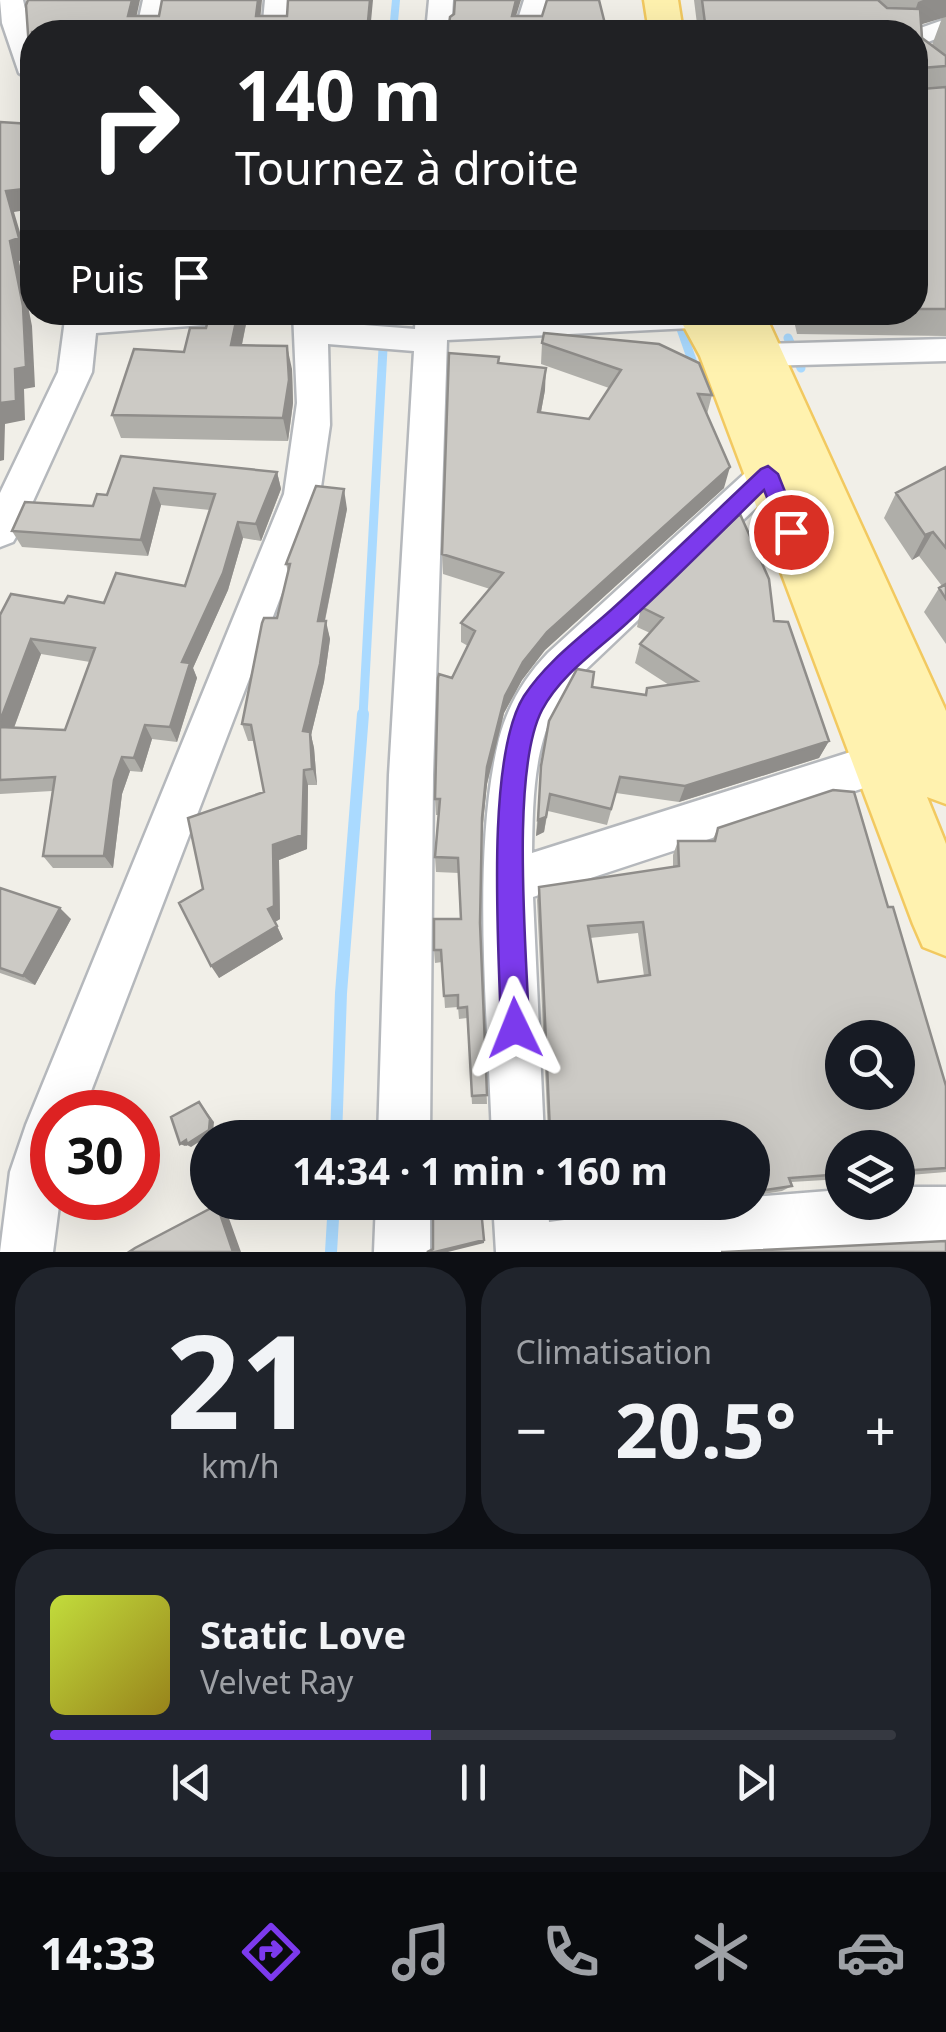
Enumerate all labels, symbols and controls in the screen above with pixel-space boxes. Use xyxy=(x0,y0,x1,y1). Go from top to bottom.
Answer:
text: 140 m xyxy=(235,46,442,142)
icon: right xyxy=(70,60,200,190)
text: Tournez à droite xyxy=(235,137,579,198)
icon: arrive xyxy=(164,250,219,305)
text: Puis xyxy=(70,252,144,304)
pin xyxy=(749,490,834,575)
icon: arrive xyxy=(764,505,819,560)
position arrow xyxy=(463,976,567,1080)
map controls xyxy=(825,1020,915,1220)
button: search xyxy=(825,1020,915,1110)
speed limit sign: 30 xyxy=(30,1090,160,1220)
button: layers xyxy=(825,1130,915,1220)
text: 14:34 · 1 min · 160 m xyxy=(292,1144,668,1196)
text: 21 xyxy=(166,1290,315,1467)
text: Climatisation xyxy=(516,1330,712,1373)
text: 20.5° xyxy=(615,1378,797,1480)
text: − xyxy=(516,1392,547,1467)
text: + xyxy=(865,1392,896,1467)
text: km/h xyxy=(201,1444,280,1487)
text: Static Love xyxy=(200,1608,406,1660)
text: Velvet Ray xyxy=(200,1660,353,1703)
icon: previous xyxy=(164,1755,219,1810)
icon: pause xyxy=(446,1755,501,1810)
icon: next xyxy=(728,1755,783,1810)
icon: directions xyxy=(236,1917,306,1987)
icon: music xyxy=(386,1917,456,1987)
icon: phone xyxy=(536,1917,606,1987)
icon: climate xyxy=(686,1917,756,1987)
icon: car xyxy=(836,1917,906,1987)
text: 14:33 xyxy=(40,1922,156,1983)

